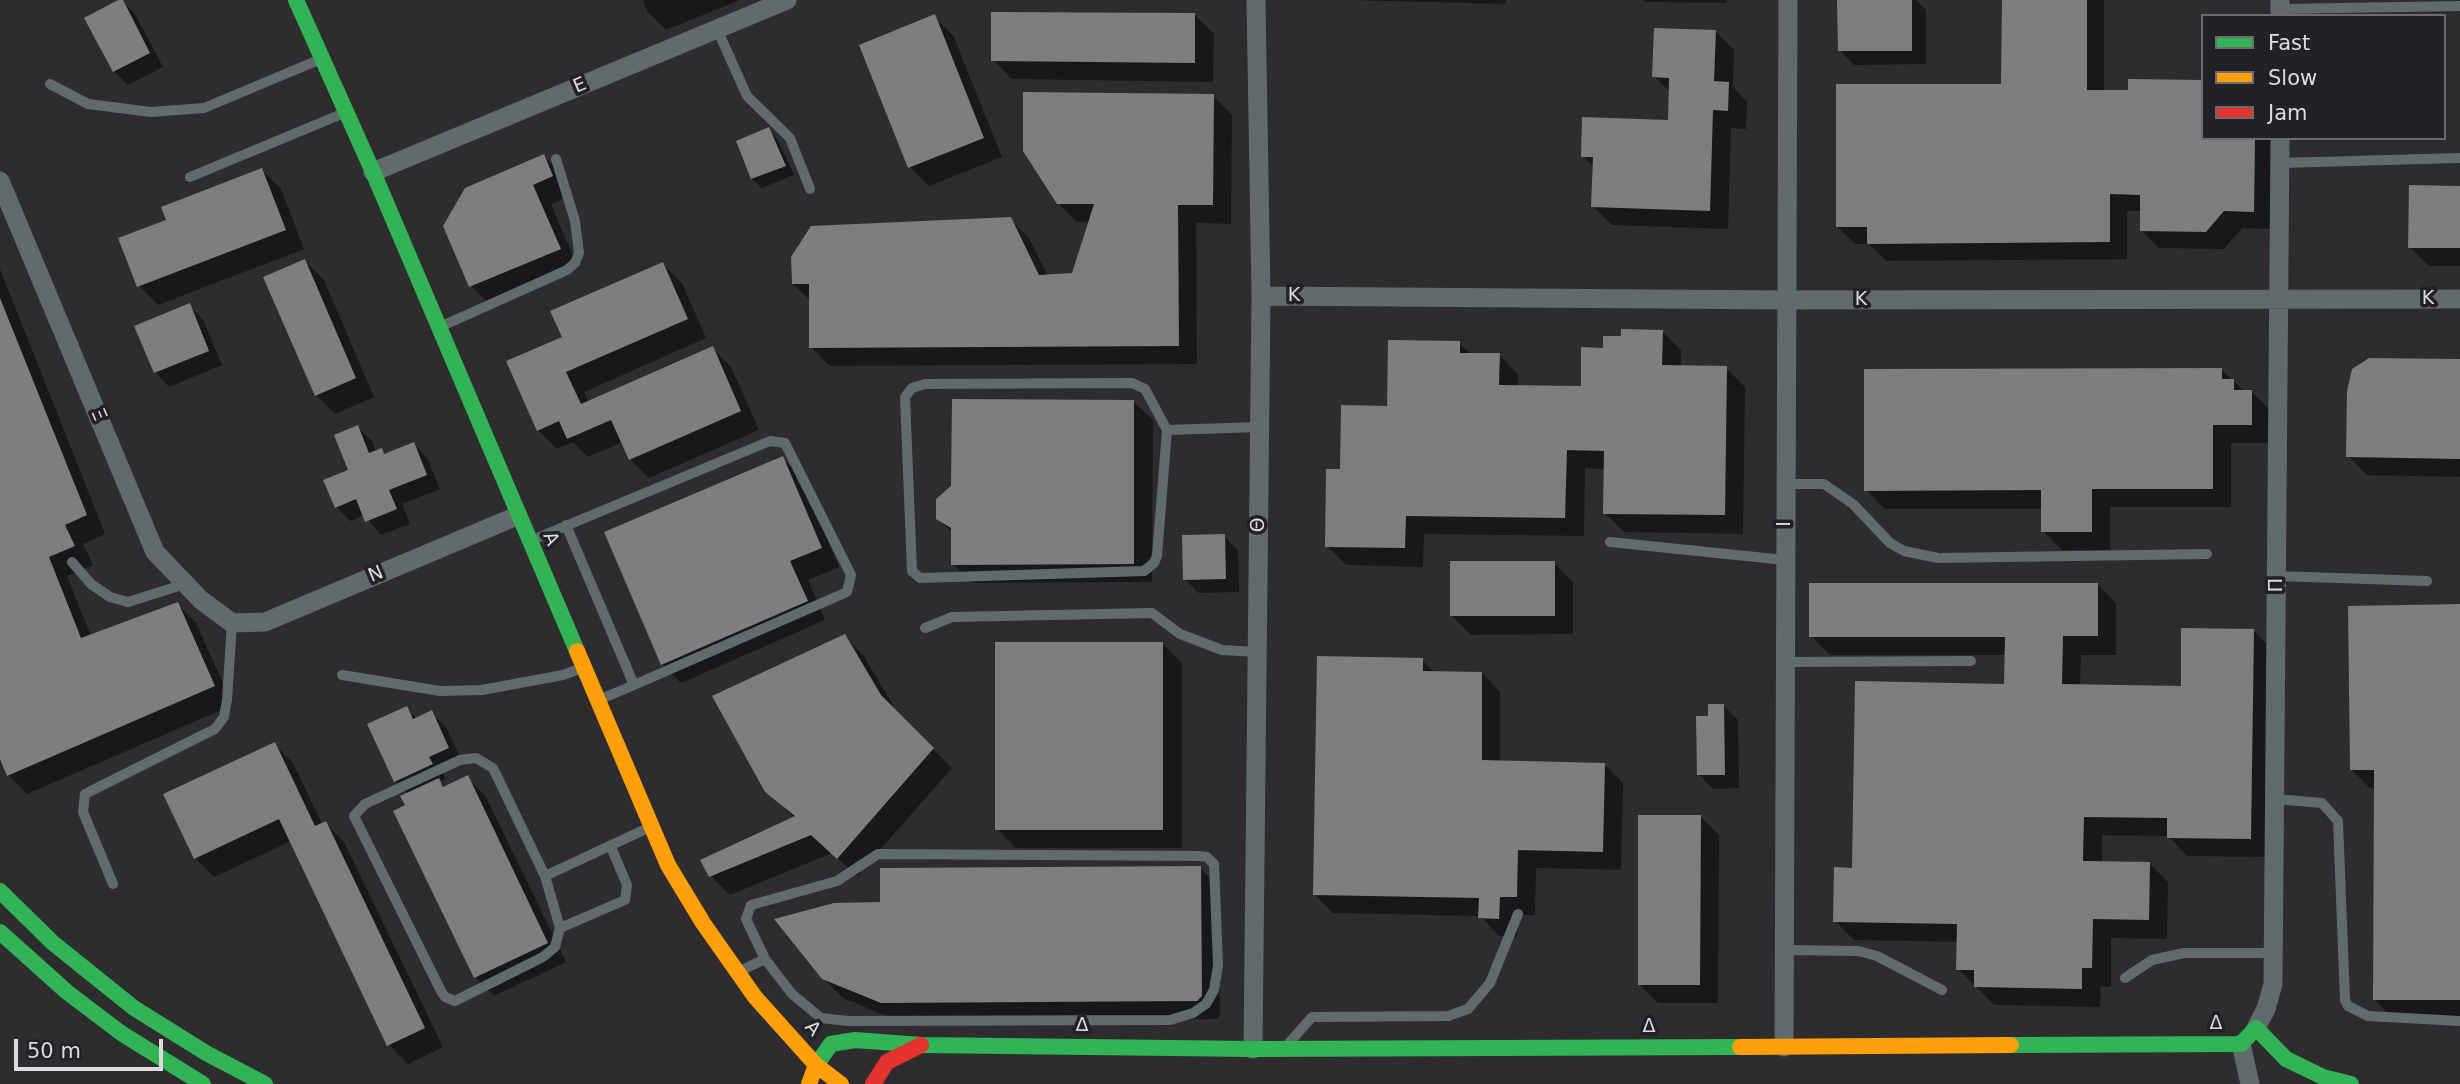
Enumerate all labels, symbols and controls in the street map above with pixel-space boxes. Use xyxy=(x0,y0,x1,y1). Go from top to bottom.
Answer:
legend xyxy=(2201,14,2446,140)
text: Fast xyxy=(2268,31,2310,55)
text: Slow xyxy=(2268,66,2317,90)
street label: Ε xyxy=(570,73,590,99)
text: Jam xyxy=(2268,101,2308,125)
street label: Κ xyxy=(1288,285,1300,307)
street label: Κ xyxy=(2422,288,2434,310)
street label: Κ xyxy=(1855,289,1867,311)
street label: Ξ xyxy=(85,405,111,425)
street label: Θ xyxy=(1247,517,1271,533)
street label: Ι xyxy=(1774,521,1796,527)
street label: Α xyxy=(537,529,563,549)
street label: Ν xyxy=(365,562,387,588)
street label: Π xyxy=(2266,578,2288,592)
street label: Δ xyxy=(2210,1013,2222,1035)
street label: Δ xyxy=(1075,1014,1089,1038)
street label: Δ xyxy=(1643,1016,1655,1038)
street label: Α xyxy=(799,1017,825,1041)
scale bar xyxy=(18,1024,166,1068)
text: 50 m xyxy=(27,1039,81,1063)

